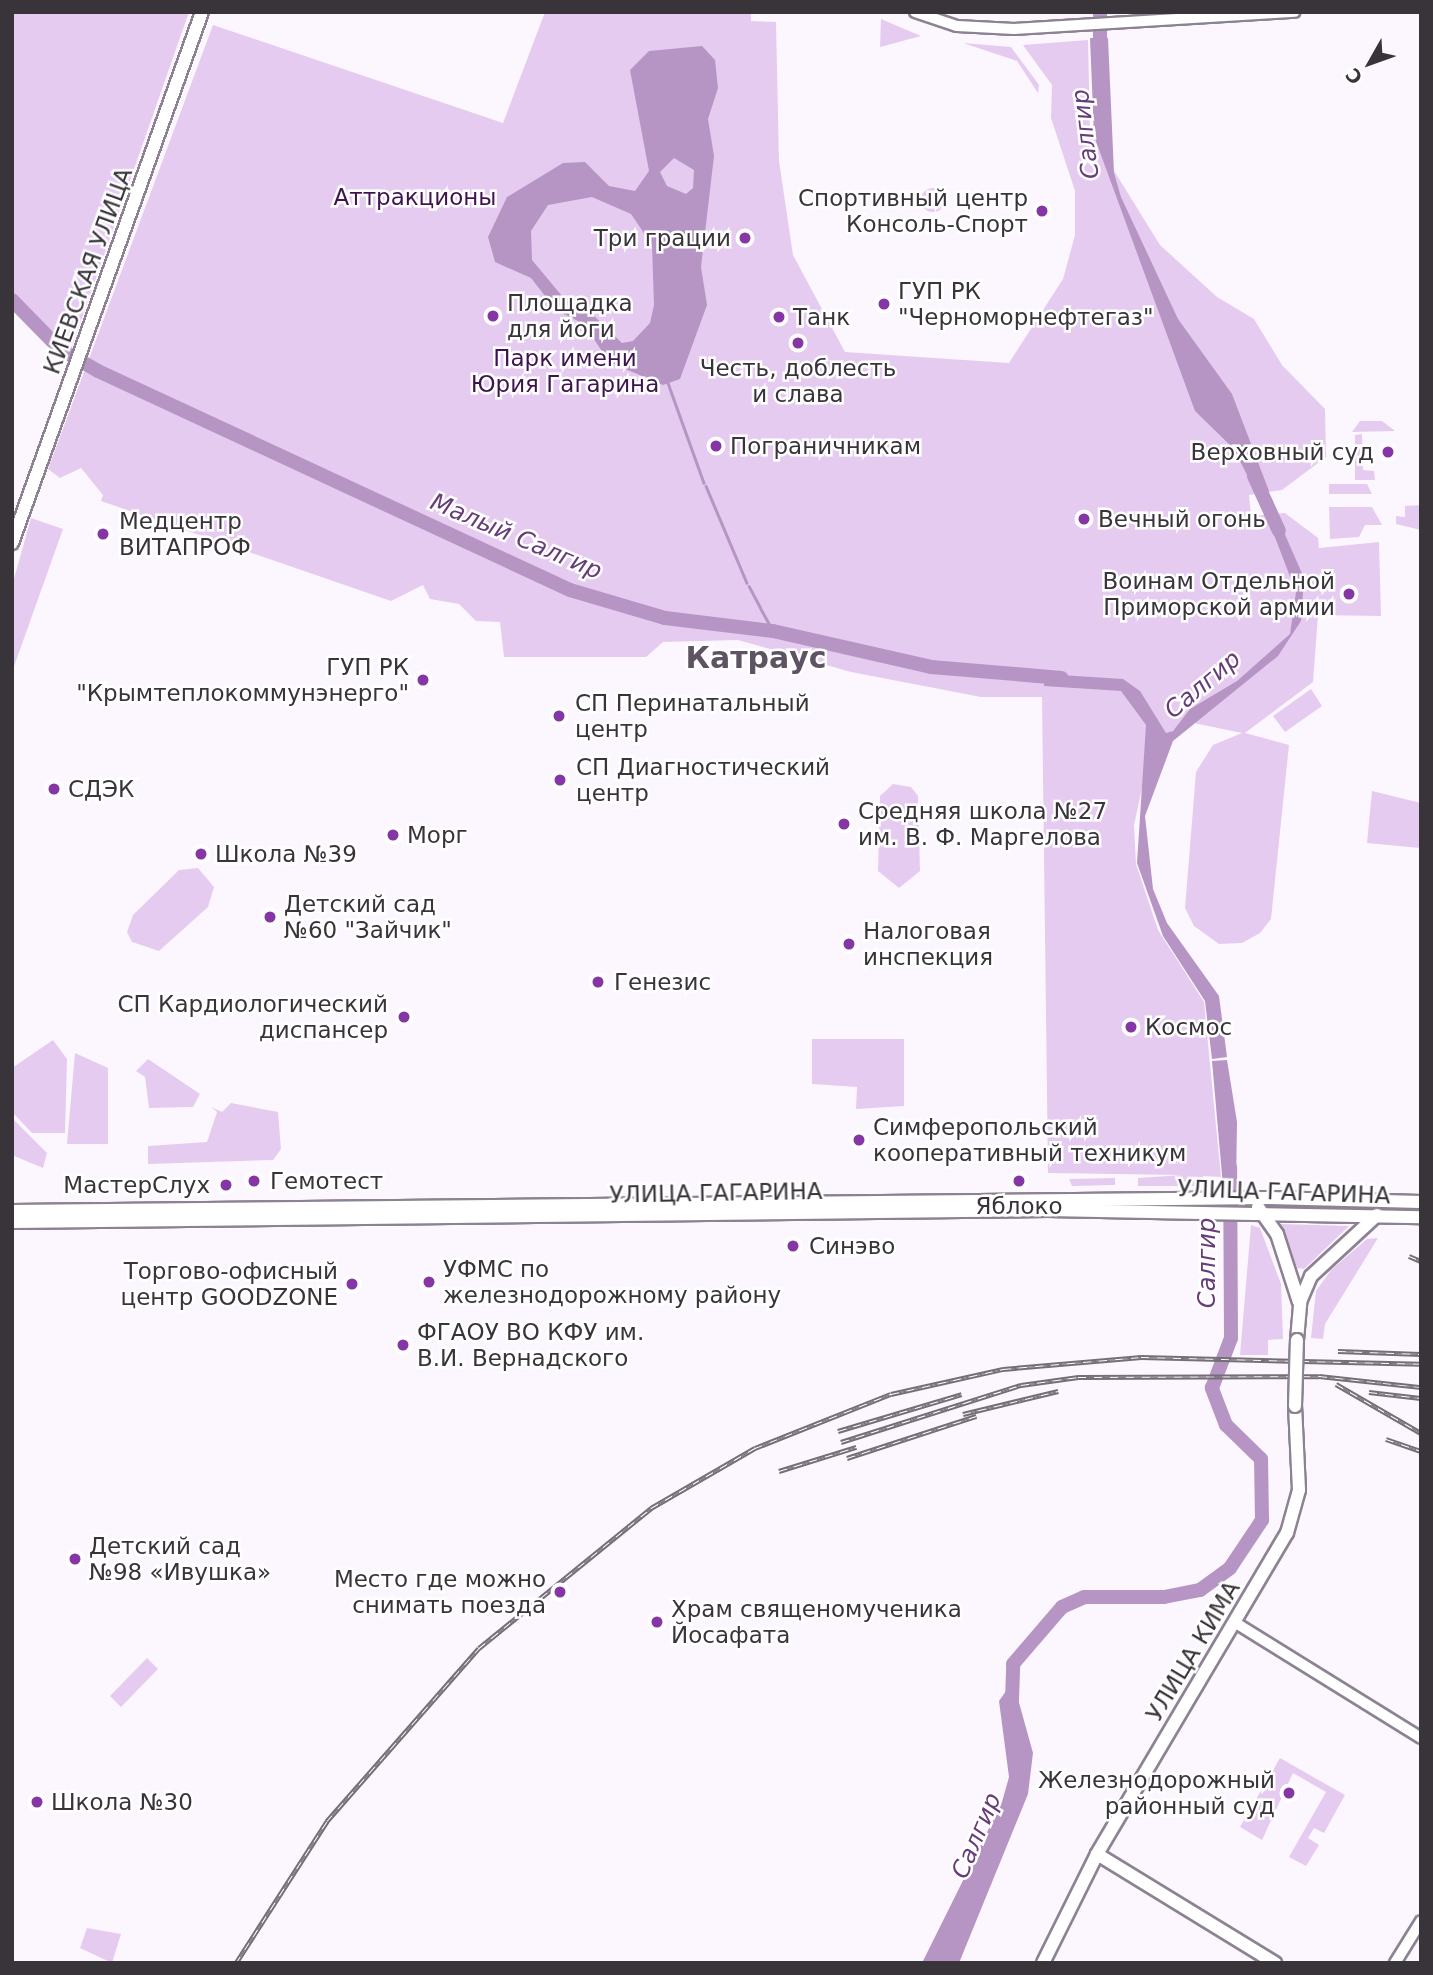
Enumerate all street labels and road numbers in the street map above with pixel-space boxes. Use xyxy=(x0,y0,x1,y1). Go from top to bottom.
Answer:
street label: КИЕВСКАЯ УЛИЦА xyxy=(38,164,138,378)
street label: УЛИЦА ГАГАРИНА xyxy=(1177,1174,1391,1210)
street label: УЛИЦА ГАГАРИНА xyxy=(609,1177,823,1209)
street label: УЛИЦА КИМА xyxy=(1140,1576,1246,1726)

